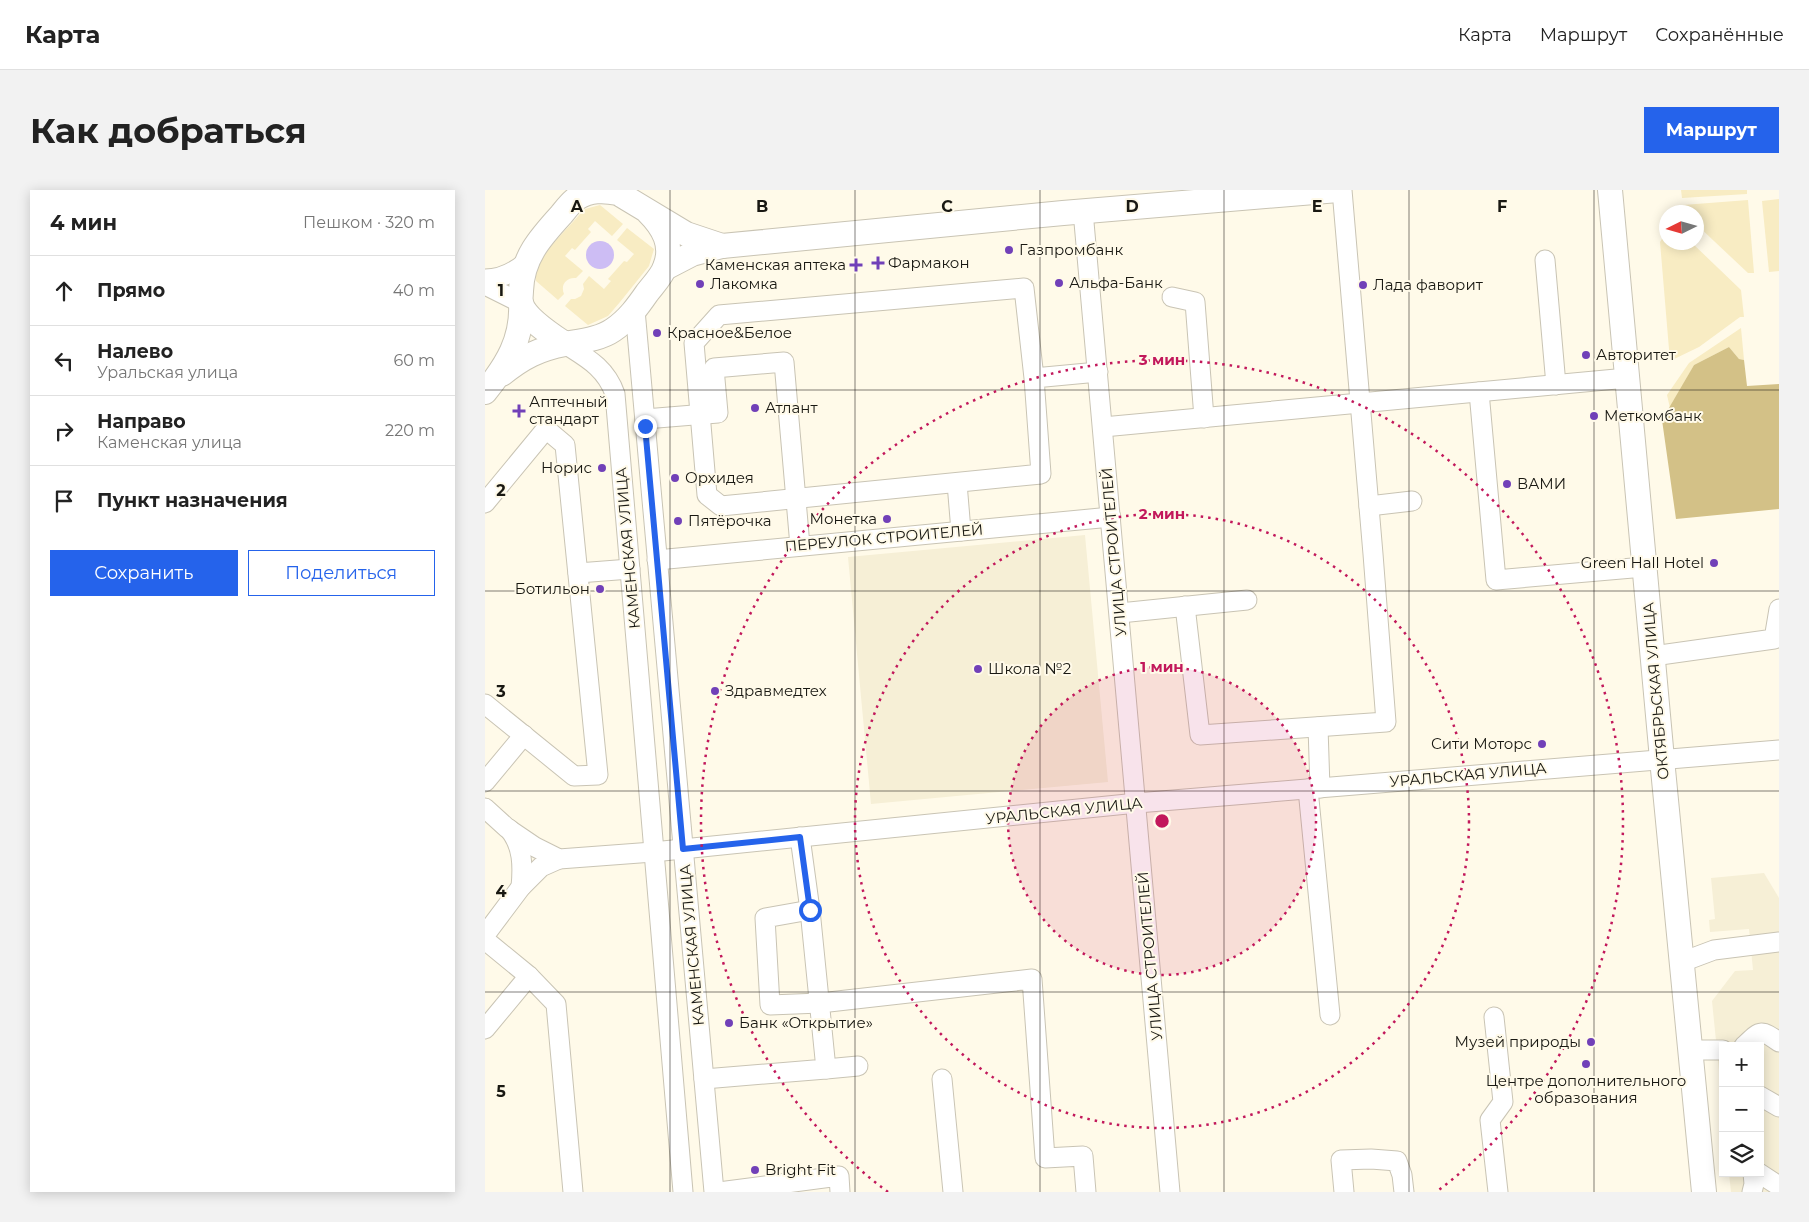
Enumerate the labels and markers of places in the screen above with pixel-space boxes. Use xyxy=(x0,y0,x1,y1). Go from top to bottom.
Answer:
place label: Газпромбанк xyxy=(1019,240,1123,259)
marker: Газпромбанк xyxy=(1003,244,1015,256)
place label: Фармакон xyxy=(888,253,970,272)
place label: Каменская аптека xyxy=(705,255,846,274)
marker: Фармакон xyxy=(872,257,884,269)
marker: Каменская аптека xyxy=(850,259,862,271)
place label: Альфа-Банк xyxy=(1069,273,1163,292)
place label: Лакомка xyxy=(710,274,778,293)
place label: Лада фаворит xyxy=(1373,275,1484,294)
marker: Альфа-Банк xyxy=(1053,277,1065,289)
marker: Лакомка xyxy=(694,278,706,290)
marker: Лада фаворит xyxy=(1357,279,1369,291)
place label: Красное&Белое xyxy=(667,323,792,342)
marker: Красное&Белое xyxy=(651,327,663,339)
place label: Авторитет xyxy=(1596,345,1677,364)
marker: Авторитет xyxy=(1580,349,1592,361)
place label: Аптечный стандарт xyxy=(529,392,607,428)
place label: Атлант xyxy=(765,398,818,417)
marker: Атлант xyxy=(749,402,761,414)
marker: Аптечный стандарт xyxy=(513,405,525,417)
place label: Меткомбанк xyxy=(1604,406,1702,425)
marker: Меткомбанк xyxy=(1588,410,1600,422)
place label: Норис xyxy=(541,458,592,477)
marker: Норис xyxy=(596,462,608,474)
place label: Орхидея xyxy=(685,468,754,487)
marker: Орхидея xyxy=(669,472,681,484)
place label: ВАМИ xyxy=(1517,474,1566,493)
marker: ВАМИ xyxy=(1501,478,1513,490)
place label: Монетка xyxy=(810,509,877,528)
place label: Пятёрочка xyxy=(688,511,772,530)
marker: Монетка xyxy=(881,513,893,525)
marker: Пятёрочка xyxy=(672,515,684,527)
place label: Green Hall Hotel xyxy=(1581,553,1704,572)
marker: Green Hall Hotel xyxy=(1708,557,1720,569)
place label: Ботильон xyxy=(515,579,590,598)
marker: Ботильон xyxy=(594,583,606,595)
place label: Школа №2 xyxy=(988,659,1071,678)
marker: Школа №2 xyxy=(972,663,984,675)
place label: Здравмедтех xyxy=(725,681,827,700)
marker: Здравмедтех xyxy=(709,685,721,697)
place label: Сити Моторс xyxy=(1431,734,1532,753)
marker: Сити Моторс xyxy=(1536,738,1548,750)
centre of rings xyxy=(1153,812,1171,830)
place label: Банк «Открытие» xyxy=(739,1013,873,1032)
marker: Банк «Открытие» xyxy=(723,1017,735,1029)
place label: Музей природы xyxy=(1455,1032,1581,1051)
marker: Музей природы xyxy=(1585,1036,1597,1048)
marker: Центре дополнительного образования xyxy=(1580,1058,1592,1070)
place label: Центре дополнительного образования xyxy=(1486,1071,1686,1107)
place label: Bright Fit xyxy=(765,1160,836,1179)
marker: Bright Fit xyxy=(749,1164,761,1176)

